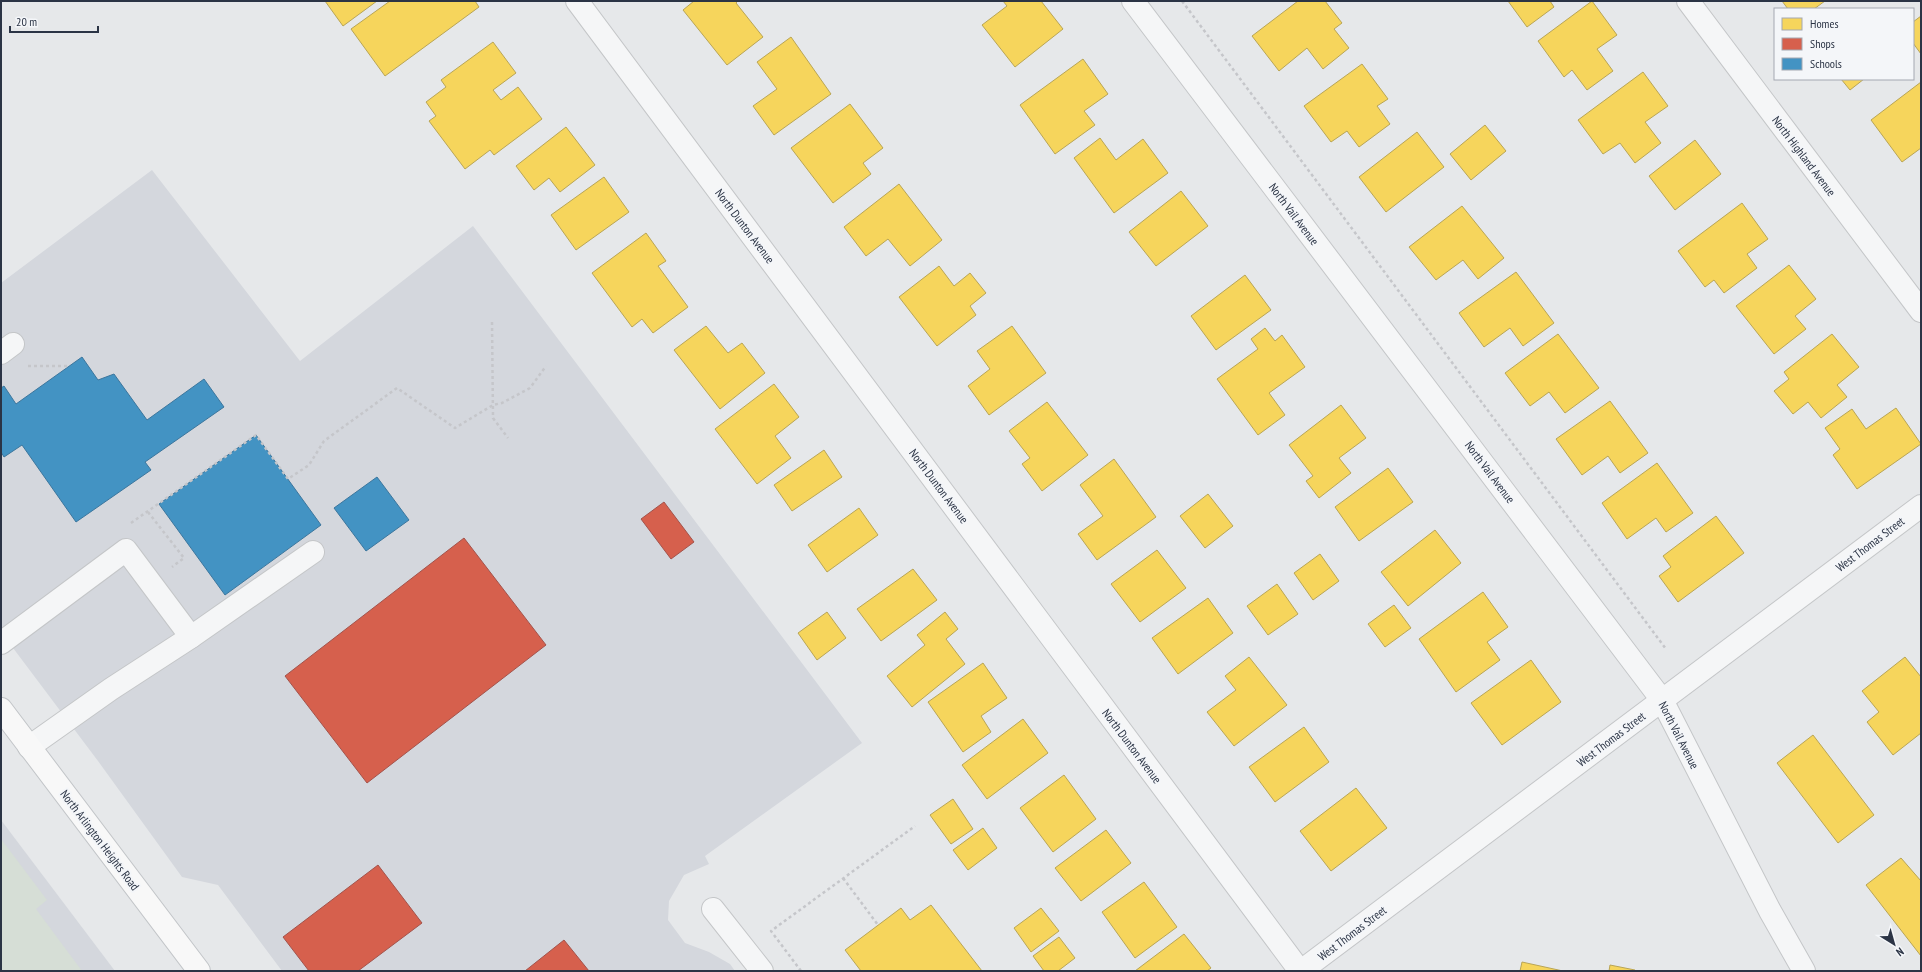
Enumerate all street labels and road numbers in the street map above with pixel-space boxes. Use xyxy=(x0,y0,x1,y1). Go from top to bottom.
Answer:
street label: North Highland Avenue xyxy=(1769,113,1839,199)
street label: North Vail Avenue xyxy=(1266,180,1322,248)
street label: North Dunton Avenue xyxy=(712,186,778,266)
street label: North Vail Avenue xyxy=(1462,438,1518,506)
street label: North Dunton Avenue xyxy=(906,446,972,526)
street label: West Thomas Street xyxy=(1833,513,1908,575)
street label: North Vail Avenue xyxy=(1656,699,1702,771)
street label: North Dunton Avenue xyxy=(1099,706,1165,786)
street label: West Thomas Street xyxy=(1574,708,1649,770)
street label: North Arlington Heights Road xyxy=(57,787,143,893)
street label: West Thomas Street xyxy=(1315,902,1390,964)

